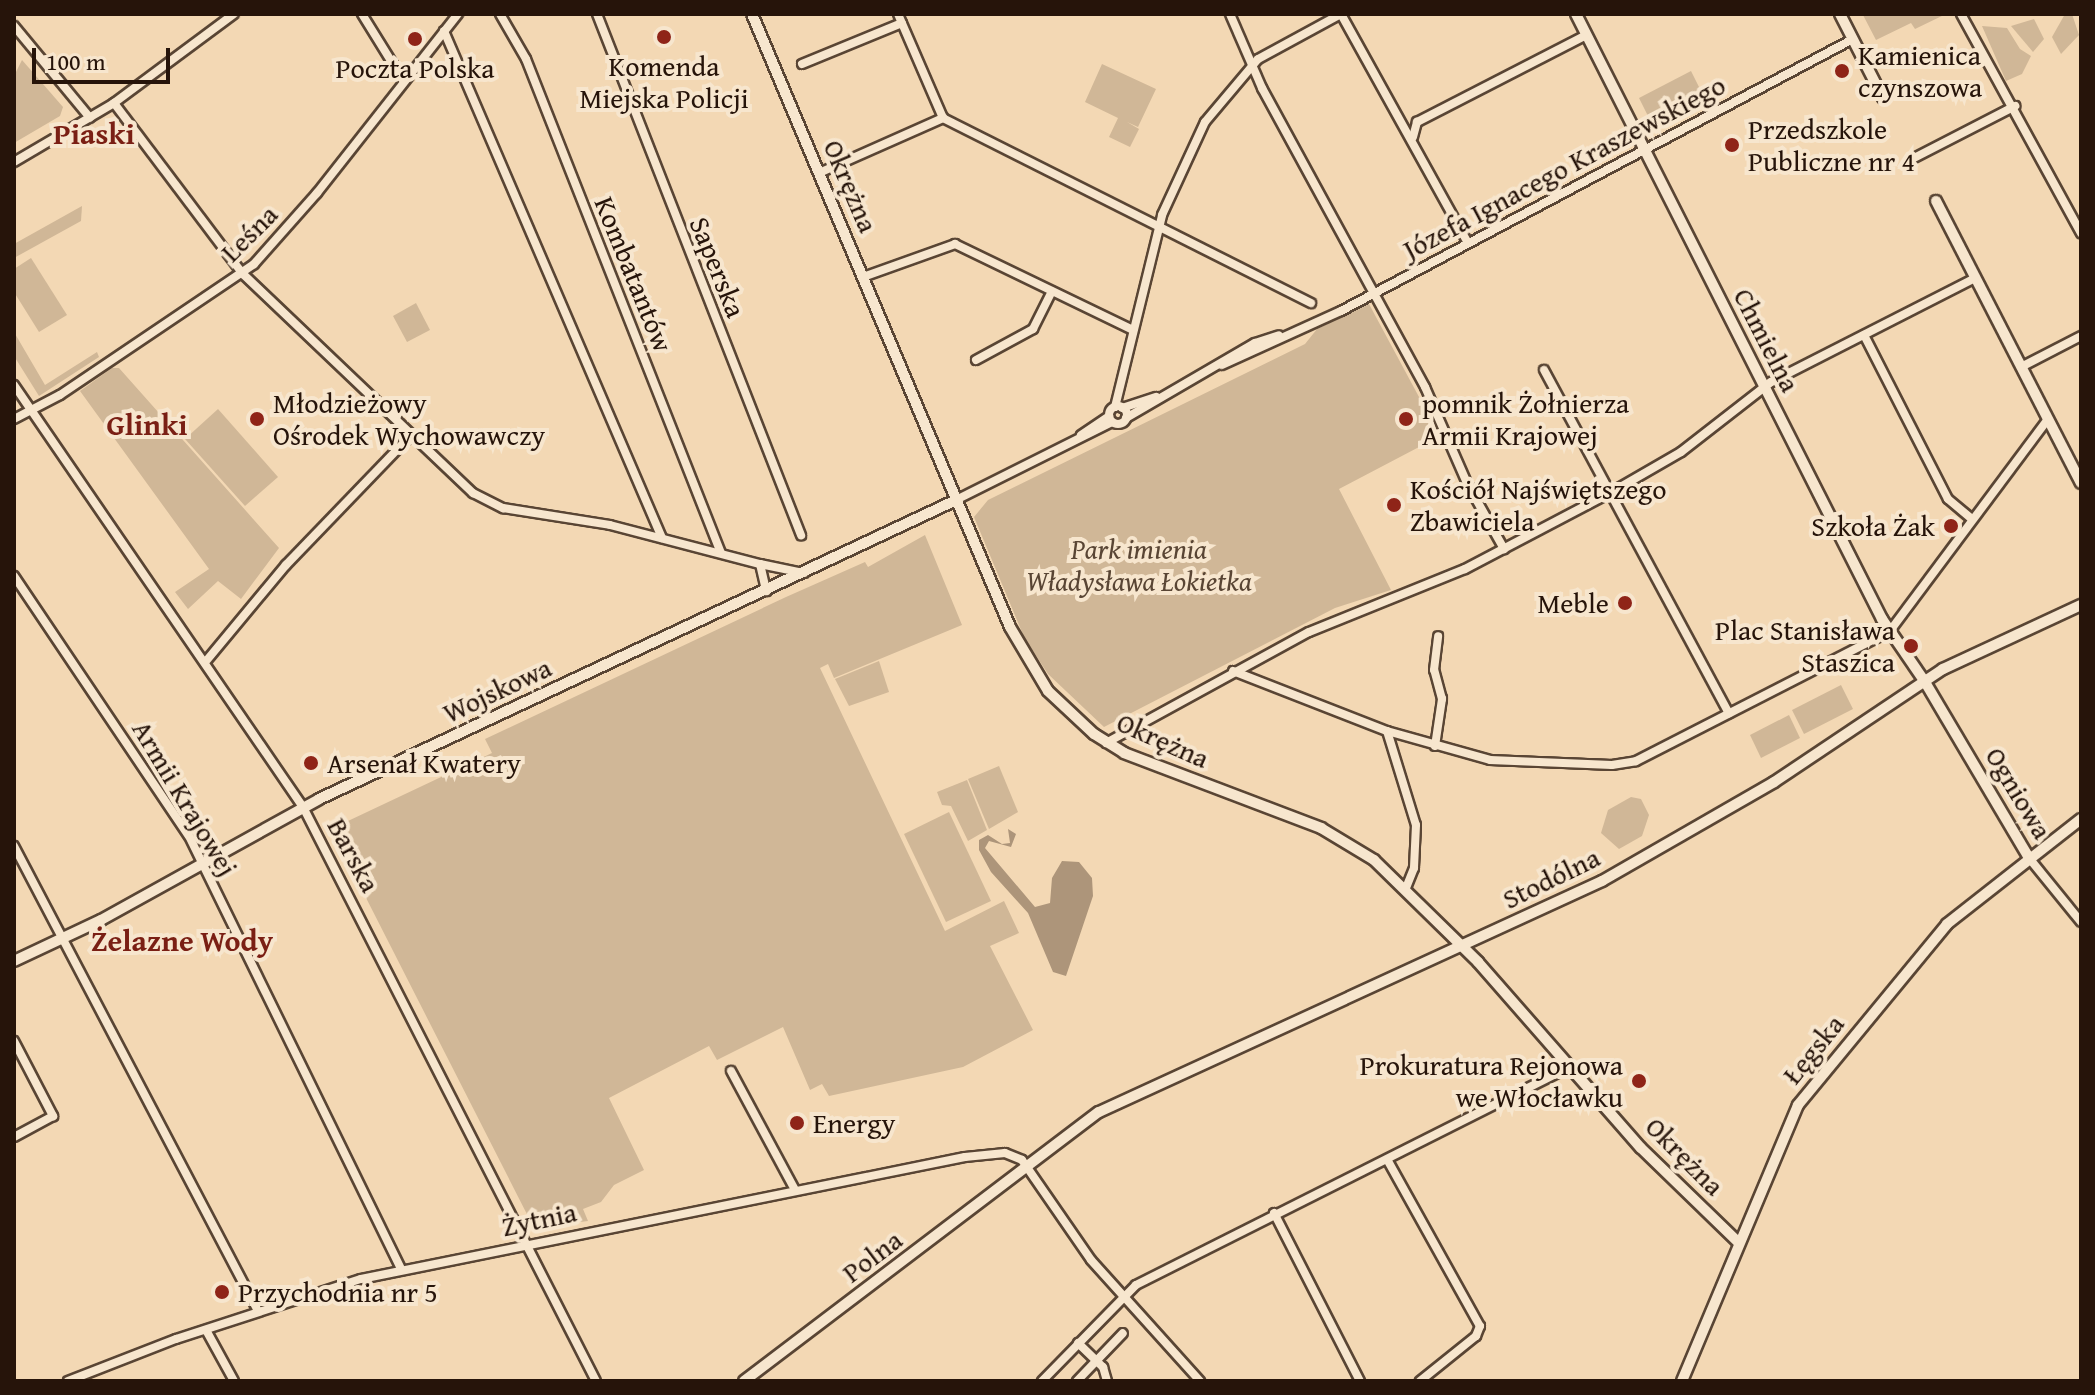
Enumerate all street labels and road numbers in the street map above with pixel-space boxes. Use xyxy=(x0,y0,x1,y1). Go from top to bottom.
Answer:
street label: Józefa Ignacego Kraszewskiego xyxy=(1397,68,1731,266)
street label: Okrężna xyxy=(817,135,885,237)
street label: Kombatantów xyxy=(588,192,680,356)
street label: Leśna xyxy=(213,197,285,269)
street label: Saperska xyxy=(683,212,753,322)
street label: Chmielna xyxy=(1727,283,1807,397)
street label: Wojskowa xyxy=(437,650,557,730)
street label: Okrężna xyxy=(1112,705,1214,775)
street label: Armii Krajowej xyxy=(125,714,245,882)
street label: Ogniowa xyxy=(1979,741,2059,845)
street label: Barska xyxy=(321,812,387,898)
street label: Stodólna xyxy=(1497,840,1605,916)
street label: Łęgska xyxy=(1775,1008,1851,1090)
street label: Okrężna xyxy=(1639,1110,1731,1202)
street label: Żytnia xyxy=(499,1195,579,1243)
street label: Polna xyxy=(835,1223,909,1289)

